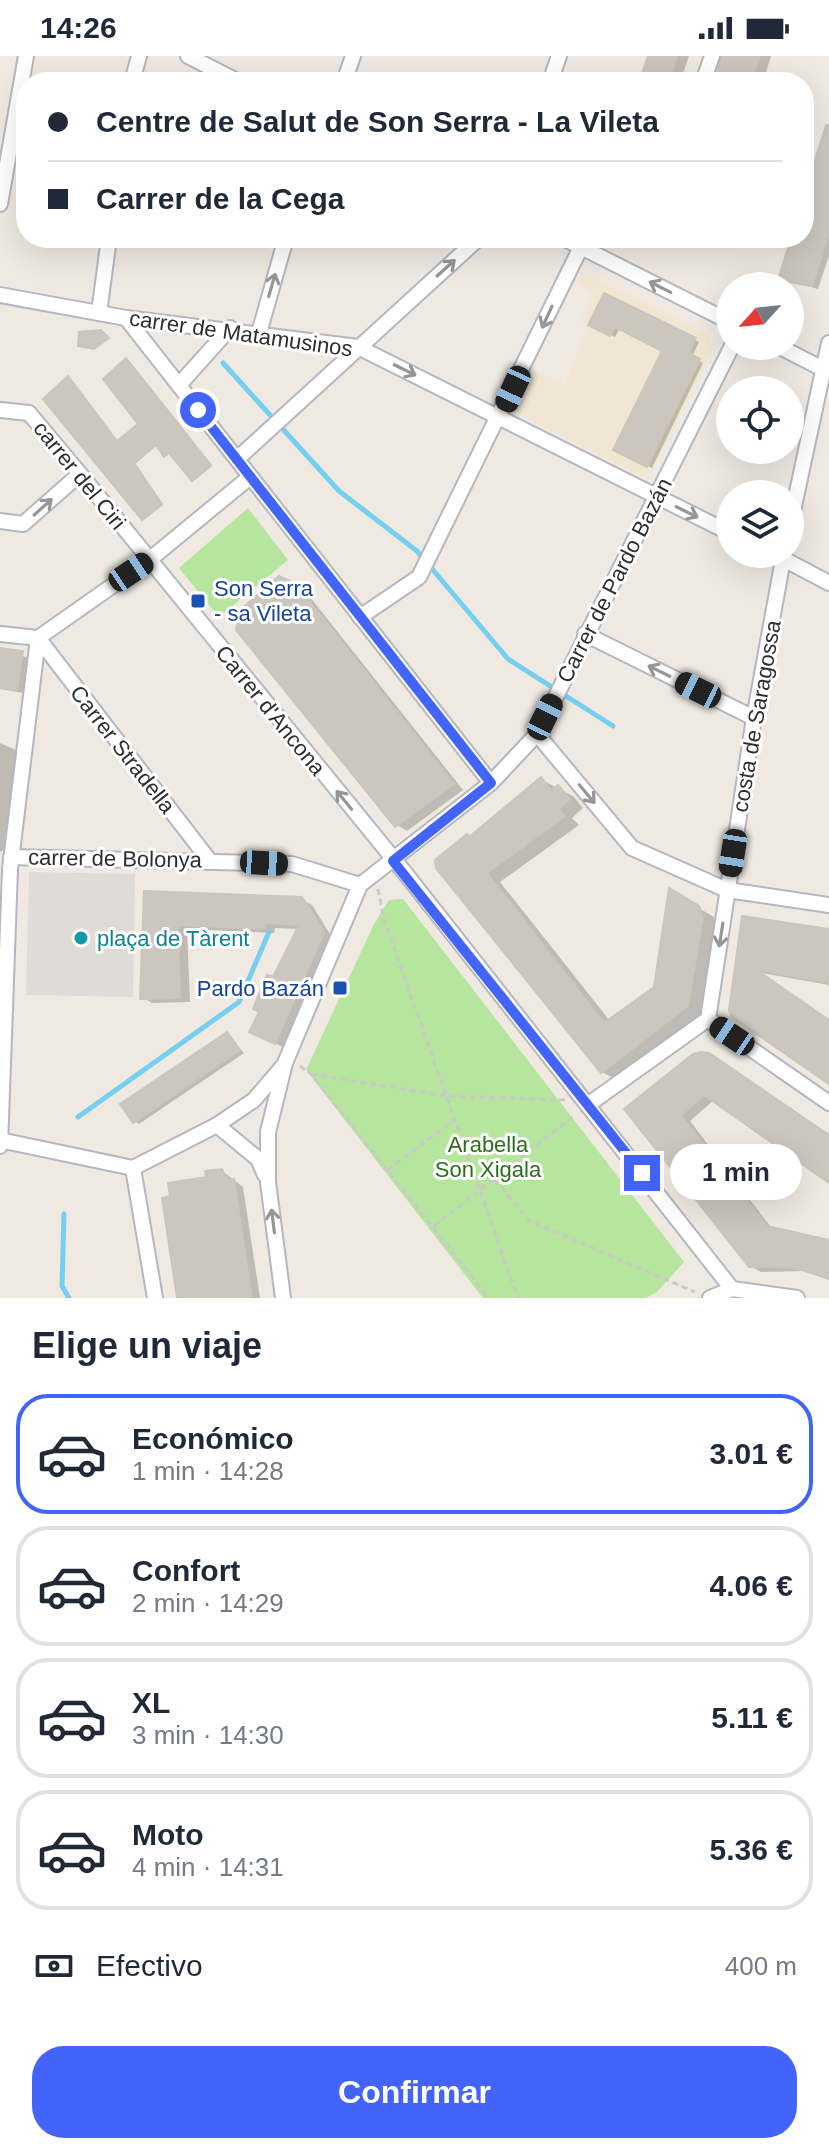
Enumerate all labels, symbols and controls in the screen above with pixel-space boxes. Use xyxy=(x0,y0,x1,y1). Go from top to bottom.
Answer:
text: 14:26 xyxy=(40,11,117,44)
text: Centre de Salut de Son Serra - La Vileta xyxy=(96,105,659,138)
text: Carrer de la Cega xyxy=(96,182,344,215)
one-way arrow xyxy=(436,259,456,277)
north arrow xyxy=(716,272,804,360)
map controls xyxy=(716,272,804,568)
one-way arrow xyxy=(266,273,281,299)
one-way arrow xyxy=(649,279,673,294)
street label: carrer de Matamusinos xyxy=(128,305,354,362)
one-way arrow xyxy=(539,305,554,329)
car xyxy=(492,362,534,416)
one-way arrow xyxy=(392,363,416,378)
button: locate xyxy=(716,376,804,464)
route start xyxy=(180,392,216,428)
street label: carrer del Ciri xyxy=(28,416,131,534)
street label: Carrer de Pardo Bazán xyxy=(552,474,677,687)
button: layers xyxy=(716,480,804,568)
one-way arrow xyxy=(32,498,52,516)
one-way arrow xyxy=(675,505,699,520)
car xyxy=(104,549,158,595)
place label: Son Serra - sa Vileta xyxy=(214,576,314,626)
marker: Son Serra - sa Vileta xyxy=(189,592,207,610)
street label: costa de Saragossa xyxy=(727,617,786,814)
street label: Carrer d'Ancona xyxy=(211,640,331,781)
one-way arrow xyxy=(648,663,672,678)
car xyxy=(671,669,725,711)
street label: Carrer Stradella xyxy=(65,680,181,819)
car xyxy=(524,690,566,744)
one-way arrow xyxy=(578,784,596,804)
one-way arrow xyxy=(335,790,353,811)
car xyxy=(717,827,749,879)
street label: carrer de Bolonya xyxy=(28,844,203,873)
car xyxy=(239,850,289,876)
one-way arrow xyxy=(713,922,728,947)
place label: plaça de Tàrent xyxy=(97,926,249,951)
marker: plaça de Tàrent xyxy=(72,929,90,947)
place label: Pardo Bazán xyxy=(197,976,324,1001)
marker: Pardo Bazán xyxy=(331,979,349,997)
car xyxy=(705,1013,759,1059)
park label: Arabella Son Xigala xyxy=(435,1132,542,1182)
callout: 1 min xyxy=(670,1145,802,1201)
route end xyxy=(624,1155,660,1191)
text: 1 min xyxy=(702,1157,770,1187)
one-way arrow xyxy=(265,1209,280,1234)
text: Elige un viaje xyxy=(32,1325,262,1366)
icon: car xyxy=(36,1418,108,1490)
text: Económico xyxy=(132,1422,294,1455)
text: 3.01 € xyxy=(710,1437,793,1470)
text: 1 min · 14:28 xyxy=(132,1456,284,1486)
icon: car xyxy=(36,1550,108,1622)
text: Confort xyxy=(132,1554,240,1587)
text: 4.06 € xyxy=(710,1569,793,1602)
text: 2 min · 14:29 xyxy=(132,1588,284,1618)
icon: car xyxy=(36,1682,108,1754)
text: XL xyxy=(132,1686,170,1719)
text: 5.11 € xyxy=(711,1701,793,1734)
text: 3 min · 14:30 xyxy=(132,1720,284,1750)
icon: car xyxy=(36,1814,108,1886)
text: Moto xyxy=(132,1818,204,1851)
text: 5.36 € xyxy=(710,1833,793,1866)
text: 4 min · 14:31 xyxy=(132,1852,284,1882)
icon: cash xyxy=(32,1944,76,1988)
text: Efectivo xyxy=(96,1949,203,1982)
text: 400 m xyxy=(725,1951,797,1981)
button: Confirmar xyxy=(32,2046,797,2138)

